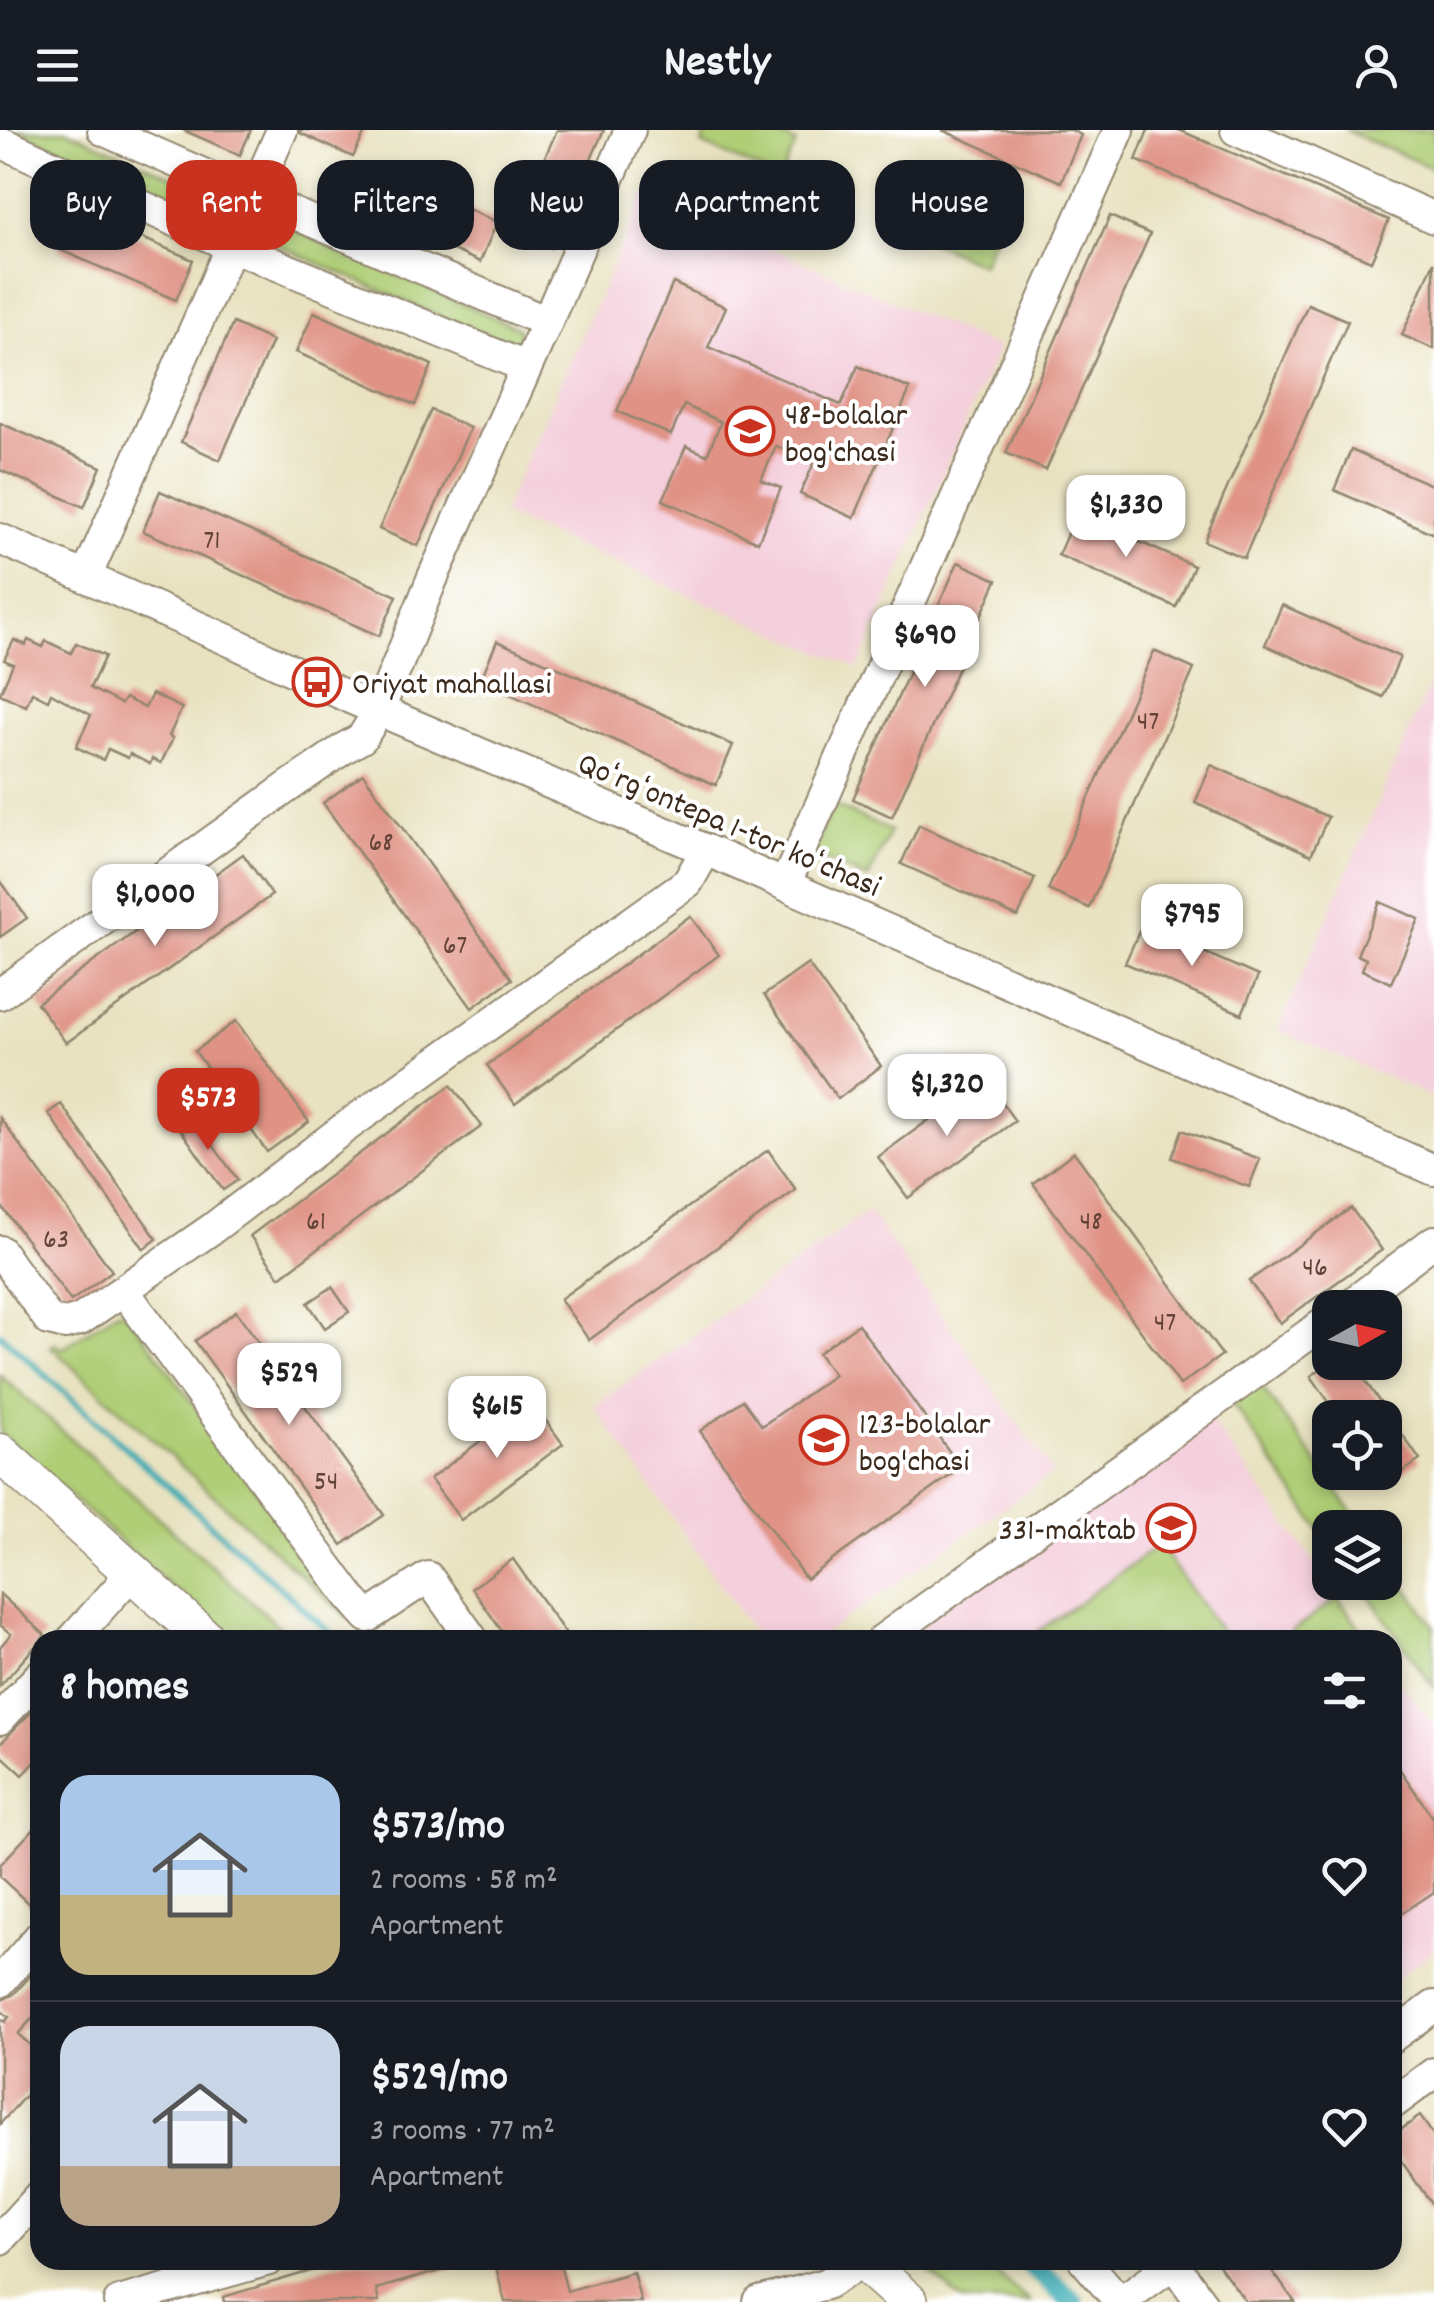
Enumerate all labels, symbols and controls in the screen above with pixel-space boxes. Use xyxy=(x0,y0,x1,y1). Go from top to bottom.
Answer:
text: Nestly xyxy=(664,33,770,97)
icon: menu xyxy=(30,38,85,93)
icon: person xyxy=(1349,38,1404,93)
chip: Buy xyxy=(30,160,146,250)
chip: Rent xyxy=(166,160,297,250)
chip: Filters xyxy=(317,160,474,250)
chip: New xyxy=(494,160,619,250)
chip: Apartment xyxy=(639,160,855,250)
chip: House xyxy=(875,160,1024,250)
place label: 48-bolalar bog'chasi xyxy=(785,395,907,478)
school or university icon: 48-bolalar bog'chasi xyxy=(724,405,776,457)
pin: $1,330 xyxy=(1045,475,1207,560)
text: $1,330 xyxy=(1088,484,1164,530)
house number: 71 xyxy=(204,523,220,563)
pin: $690 xyxy=(866,605,984,690)
text: $690 xyxy=(893,614,957,660)
bus stop icon: Oriyat mahallasi xyxy=(291,656,343,708)
place label: Oriyat mahallasi xyxy=(352,664,552,710)
house number: 47 xyxy=(1137,704,1159,744)
street label: Qoʻrgʻontepa 1-tor koʻchasi xyxy=(570,743,887,912)
house number: 68 xyxy=(369,825,393,865)
pin: $1,000 xyxy=(74,864,236,949)
text: $1,000 xyxy=(114,873,196,919)
pin: $795 xyxy=(1133,884,1251,969)
text: $795 xyxy=(1163,893,1221,939)
house number: 67 xyxy=(443,928,467,968)
pin: $1,320 xyxy=(866,1054,1028,1139)
text: $1,320 xyxy=(910,1063,984,1109)
pin: $573 xyxy=(149,1068,267,1153)
text: $573 xyxy=(179,1077,237,1123)
house number: 61 xyxy=(306,1204,326,1244)
house number: 48 xyxy=(1080,1204,1102,1244)
house number: 63 xyxy=(43,1222,69,1262)
house number: 46 xyxy=(1302,1250,1328,1290)
north arrow xyxy=(1312,1290,1402,1380)
map controls xyxy=(1312,1290,1402,1600)
house number: 47 xyxy=(1154,1305,1176,1345)
pin: $529 xyxy=(230,1343,348,1428)
text: $529 xyxy=(259,1352,319,1398)
pin: $615 xyxy=(438,1376,556,1461)
text: $615 xyxy=(470,1385,524,1431)
button: locate xyxy=(1312,1400,1402,1490)
place label: 123-bolalar bog'chasi xyxy=(859,1404,990,1487)
school or university icon: 123-bolalar bog'chasi xyxy=(798,1414,850,1466)
house number: 54 xyxy=(314,1464,338,1504)
school or university icon: 331-maktab xyxy=(1145,1502,1197,1554)
place label: 331-maktab xyxy=(999,1510,1136,1556)
button: layers xyxy=(1312,1510,1402,1600)
text: 8 homes xyxy=(60,1660,189,1720)
icon: filters xyxy=(1317,1663,1372,1718)
text: $573/mo xyxy=(370,1799,505,1859)
icon: home xyxy=(140,1815,260,1935)
icon: heart xyxy=(1317,1848,1372,1903)
text: 2 rooms · 58 m² xyxy=(370,1859,558,1905)
text: Apartment xyxy=(370,1905,504,1951)
text: $529/mo xyxy=(370,2050,508,2110)
icon: home xyxy=(140,2066,260,2186)
icon: heart xyxy=(1317,2099,1372,2154)
text: 3 rooms · 77 m² xyxy=(370,2110,555,2156)
text: Apartment xyxy=(370,2156,504,2202)

